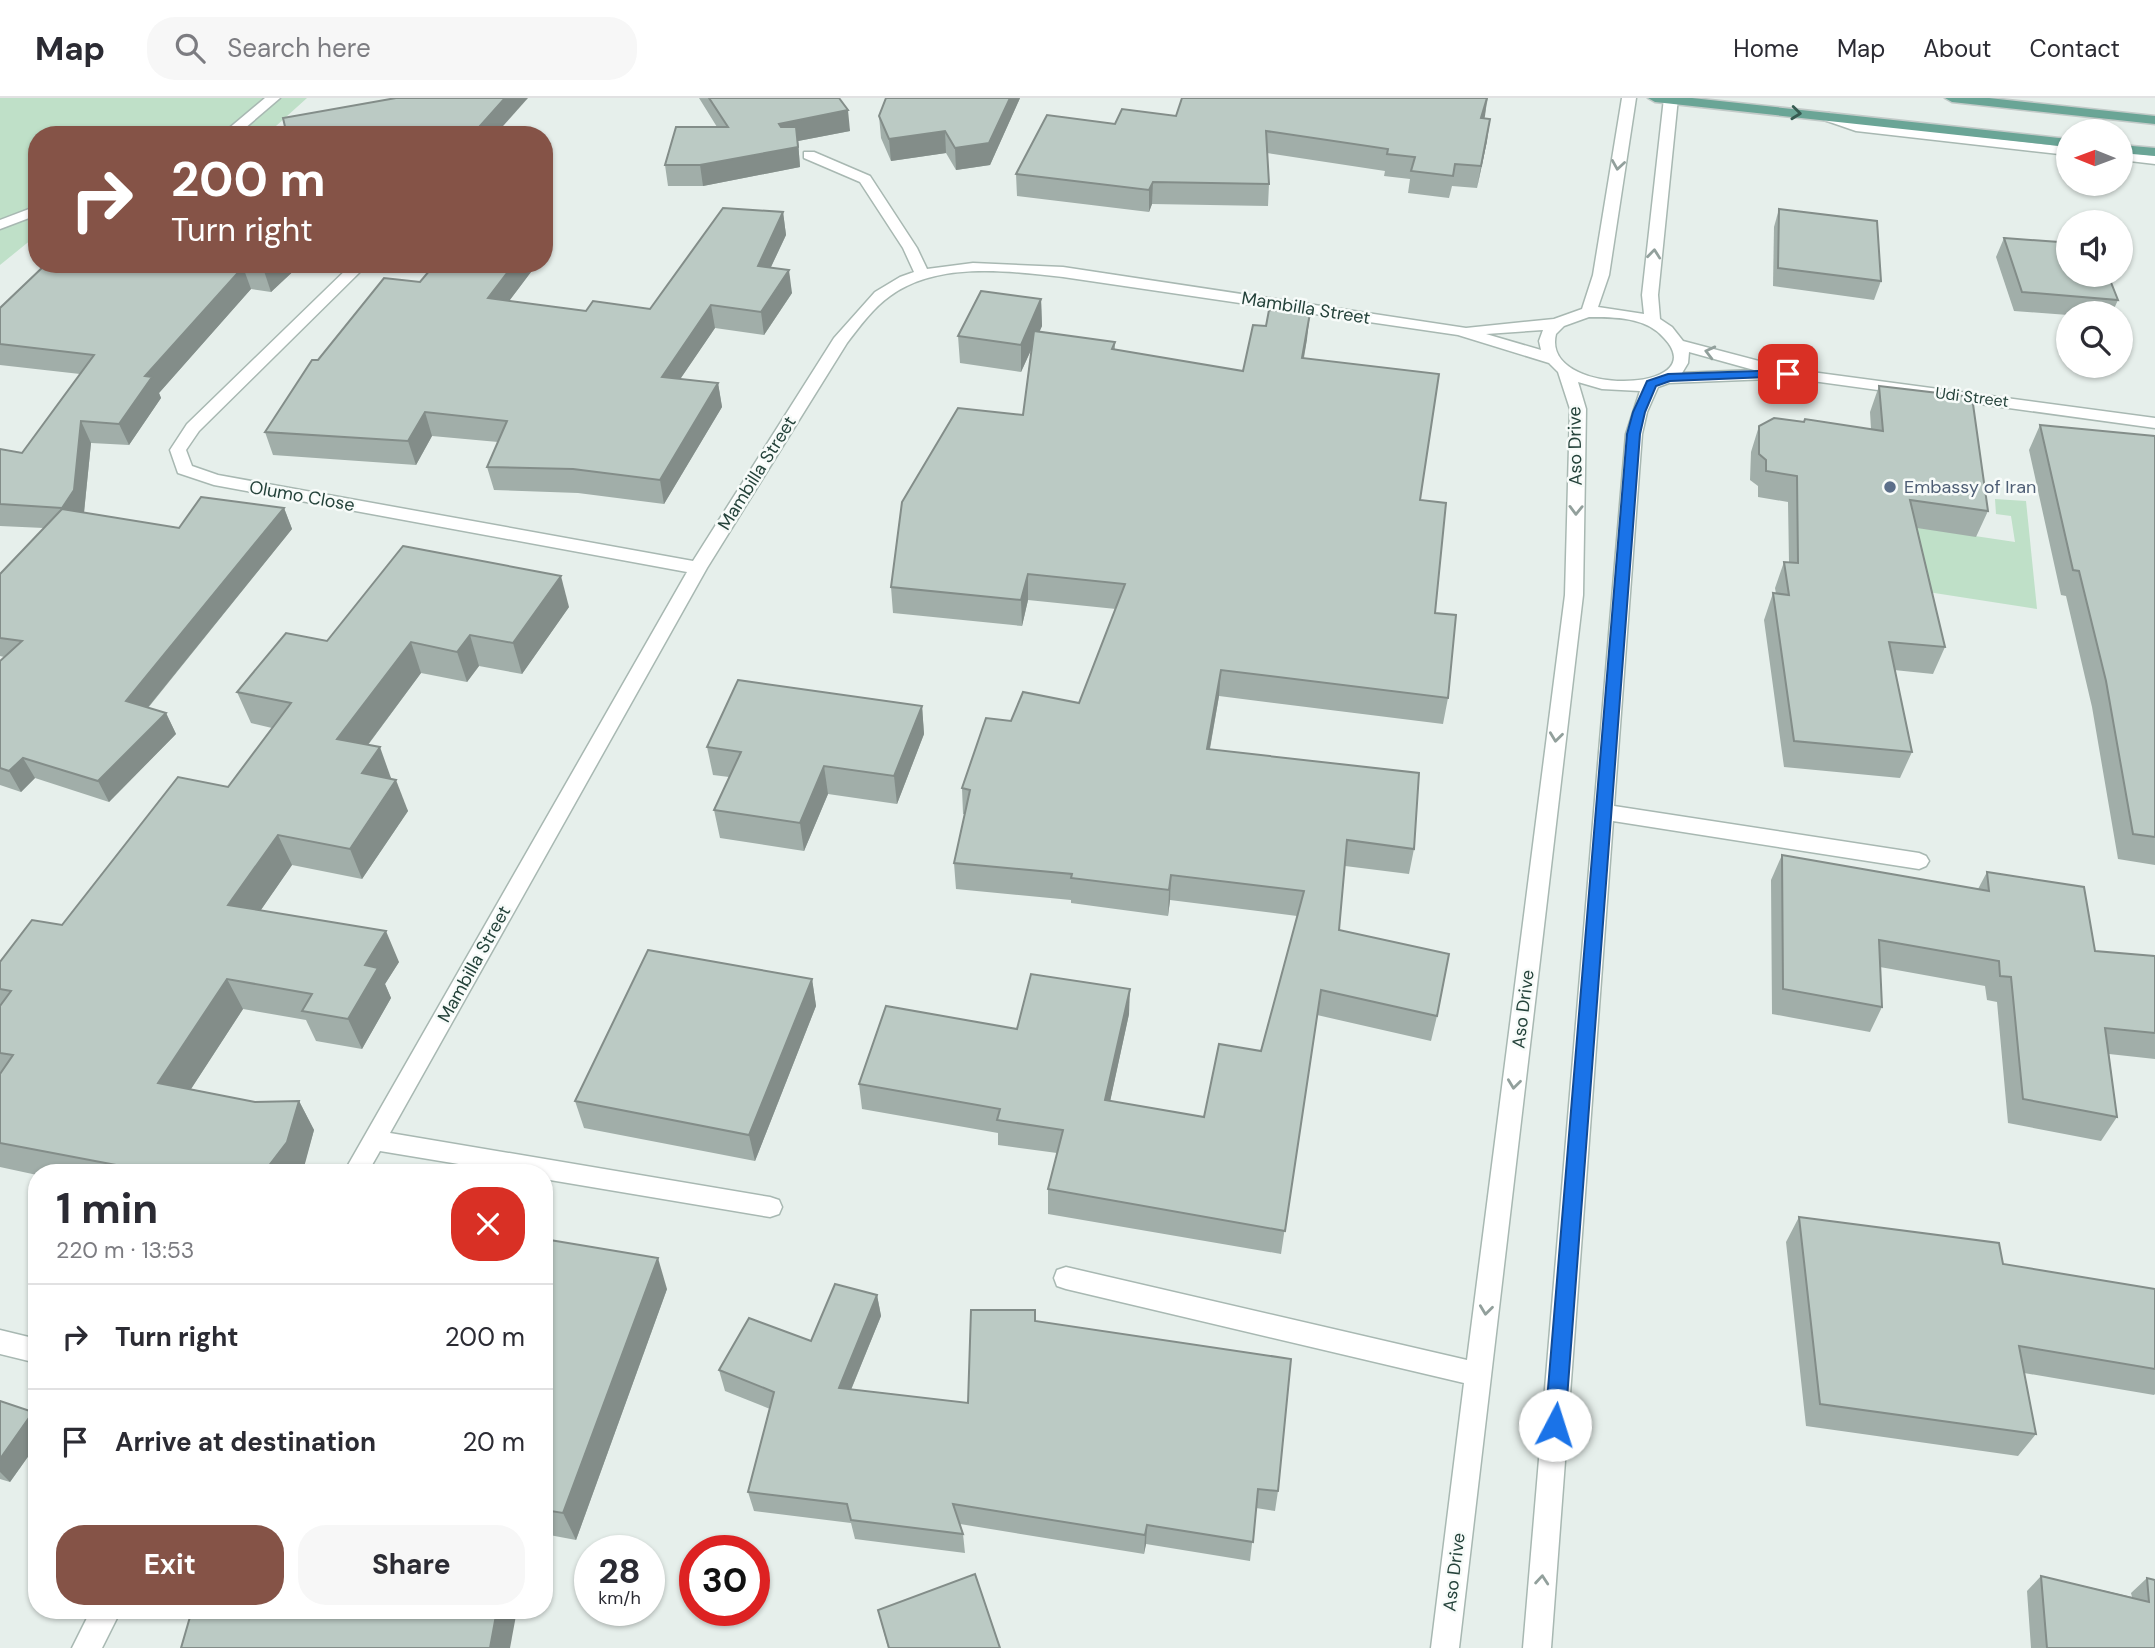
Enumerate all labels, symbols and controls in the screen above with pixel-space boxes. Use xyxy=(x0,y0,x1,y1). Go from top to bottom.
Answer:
search box xyxy=(147,17,637,80)
text: Map xyxy=(35,27,105,70)
icon: search xyxy=(171,29,209,67)
text: Search here xyxy=(227,31,371,65)
text: Home xyxy=(1733,33,1799,64)
text: Map xyxy=(1837,33,1885,64)
text: About xyxy=(1923,33,1992,64)
text: Contact xyxy=(2030,33,2120,64)
one-way arrow xyxy=(1790,106,1802,121)
north arrow xyxy=(2056,119,2133,196)
map controls xyxy=(2056,119,2133,378)
text: 200 m xyxy=(171,147,326,211)
icon: right xyxy=(56,154,147,245)
one-way arrow xyxy=(1611,160,1626,171)
text: Turn right xyxy=(171,209,313,251)
button: sound xyxy=(2056,210,2133,287)
one-way arrow xyxy=(1646,248,1661,259)
street label: Mambilla Street xyxy=(1240,286,1372,330)
button: search xyxy=(2056,301,2133,378)
pin xyxy=(1758,344,1818,404)
one-way arrow xyxy=(1704,346,1716,360)
icon: arrive xyxy=(1769,355,1807,393)
street label: Udi Street xyxy=(1934,382,2010,412)
street label: Aso Drive xyxy=(1562,406,1588,486)
street label: Mambilla Street xyxy=(712,411,802,535)
street label: Olumo Close xyxy=(247,475,357,517)
place label: Embassy of Iran xyxy=(1904,475,2036,499)
marker: Embassy of Iran xyxy=(1882,479,1898,495)
one-way arrow xyxy=(1568,505,1583,516)
one-way arrow xyxy=(1549,731,1564,743)
street label: Mambilla Street xyxy=(432,901,516,1027)
street label: Aso Drive xyxy=(1506,968,1540,1050)
one-way arrow xyxy=(1506,1078,1521,1090)
text: 1 min xyxy=(56,1181,158,1236)
button: close xyxy=(451,1187,525,1261)
text: 220 m · 13:53 xyxy=(56,1235,194,1265)
one-way arrow xyxy=(1479,1304,1494,1316)
icon: right xyxy=(56,1318,94,1356)
text: Turn right xyxy=(115,1320,239,1354)
text: 200 m xyxy=(445,1320,525,1354)
position arrow xyxy=(1518,1388,1592,1462)
icon: arrive xyxy=(56,1423,94,1461)
text: Arrive at destination xyxy=(115,1425,376,1459)
text: 20 m xyxy=(462,1425,525,1459)
button: Exit xyxy=(56,1525,284,1605)
button: Share xyxy=(298,1525,525,1605)
street label: Aso Drive xyxy=(1437,1531,1471,1613)
speed limit sign: 30 xyxy=(679,1535,770,1626)
text: 28 xyxy=(598,1548,641,1594)
one-way arrow xyxy=(1534,1574,1549,1585)
text: km/h xyxy=(598,1586,641,1610)

